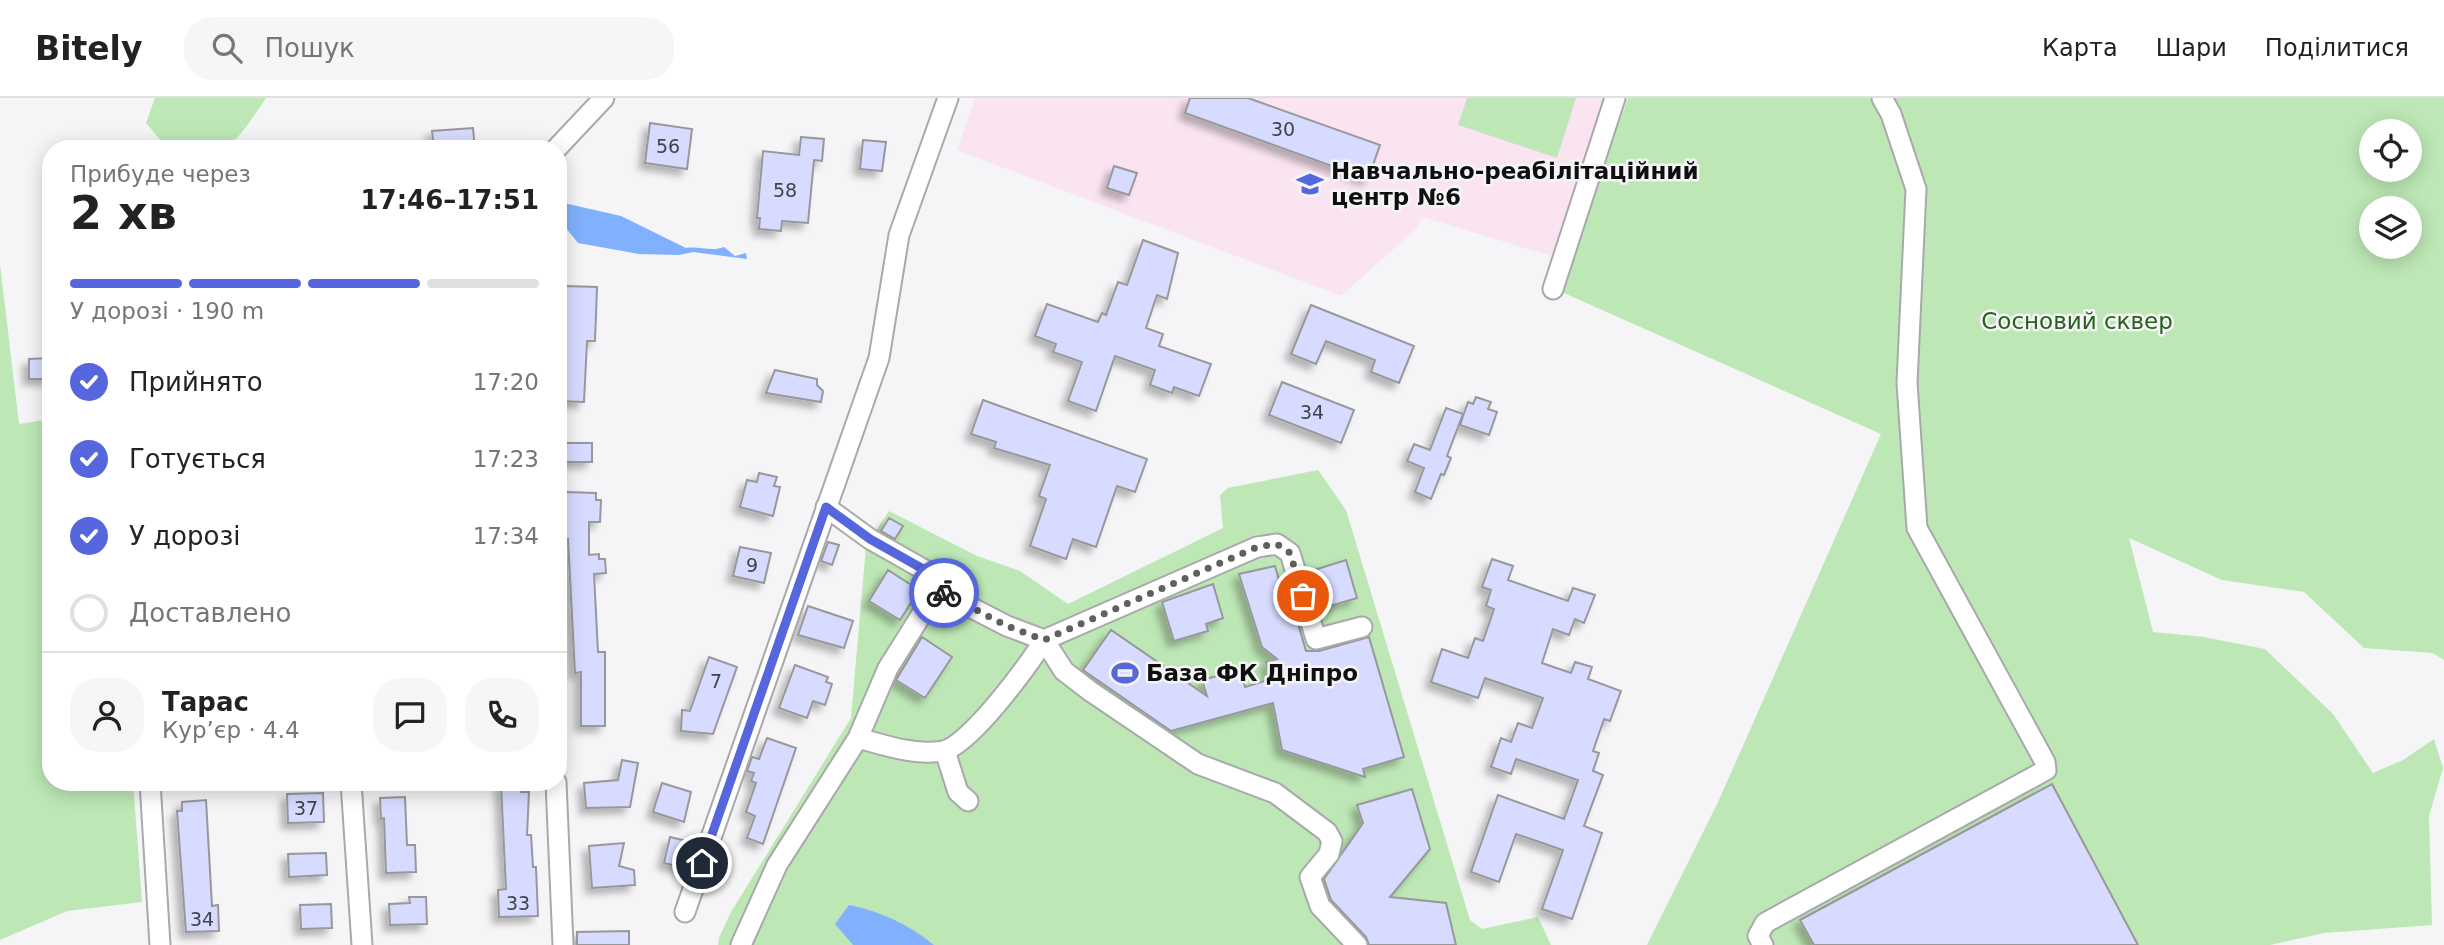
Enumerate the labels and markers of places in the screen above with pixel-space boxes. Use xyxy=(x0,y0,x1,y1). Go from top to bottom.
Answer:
place label: Навчально-реабілітаційний центр №6 xyxy=(1331,158,1699,210)
school or university icon: Навчально-реабілітаційний центр №6 xyxy=(1295,169,1325,199)
pin xyxy=(1273,566,1333,626)
sports icon: База ФК Дніпро xyxy=(1110,658,1140,688)
place label: База ФК Дніпро xyxy=(1146,660,1358,686)
pin xyxy=(672,833,732,893)

